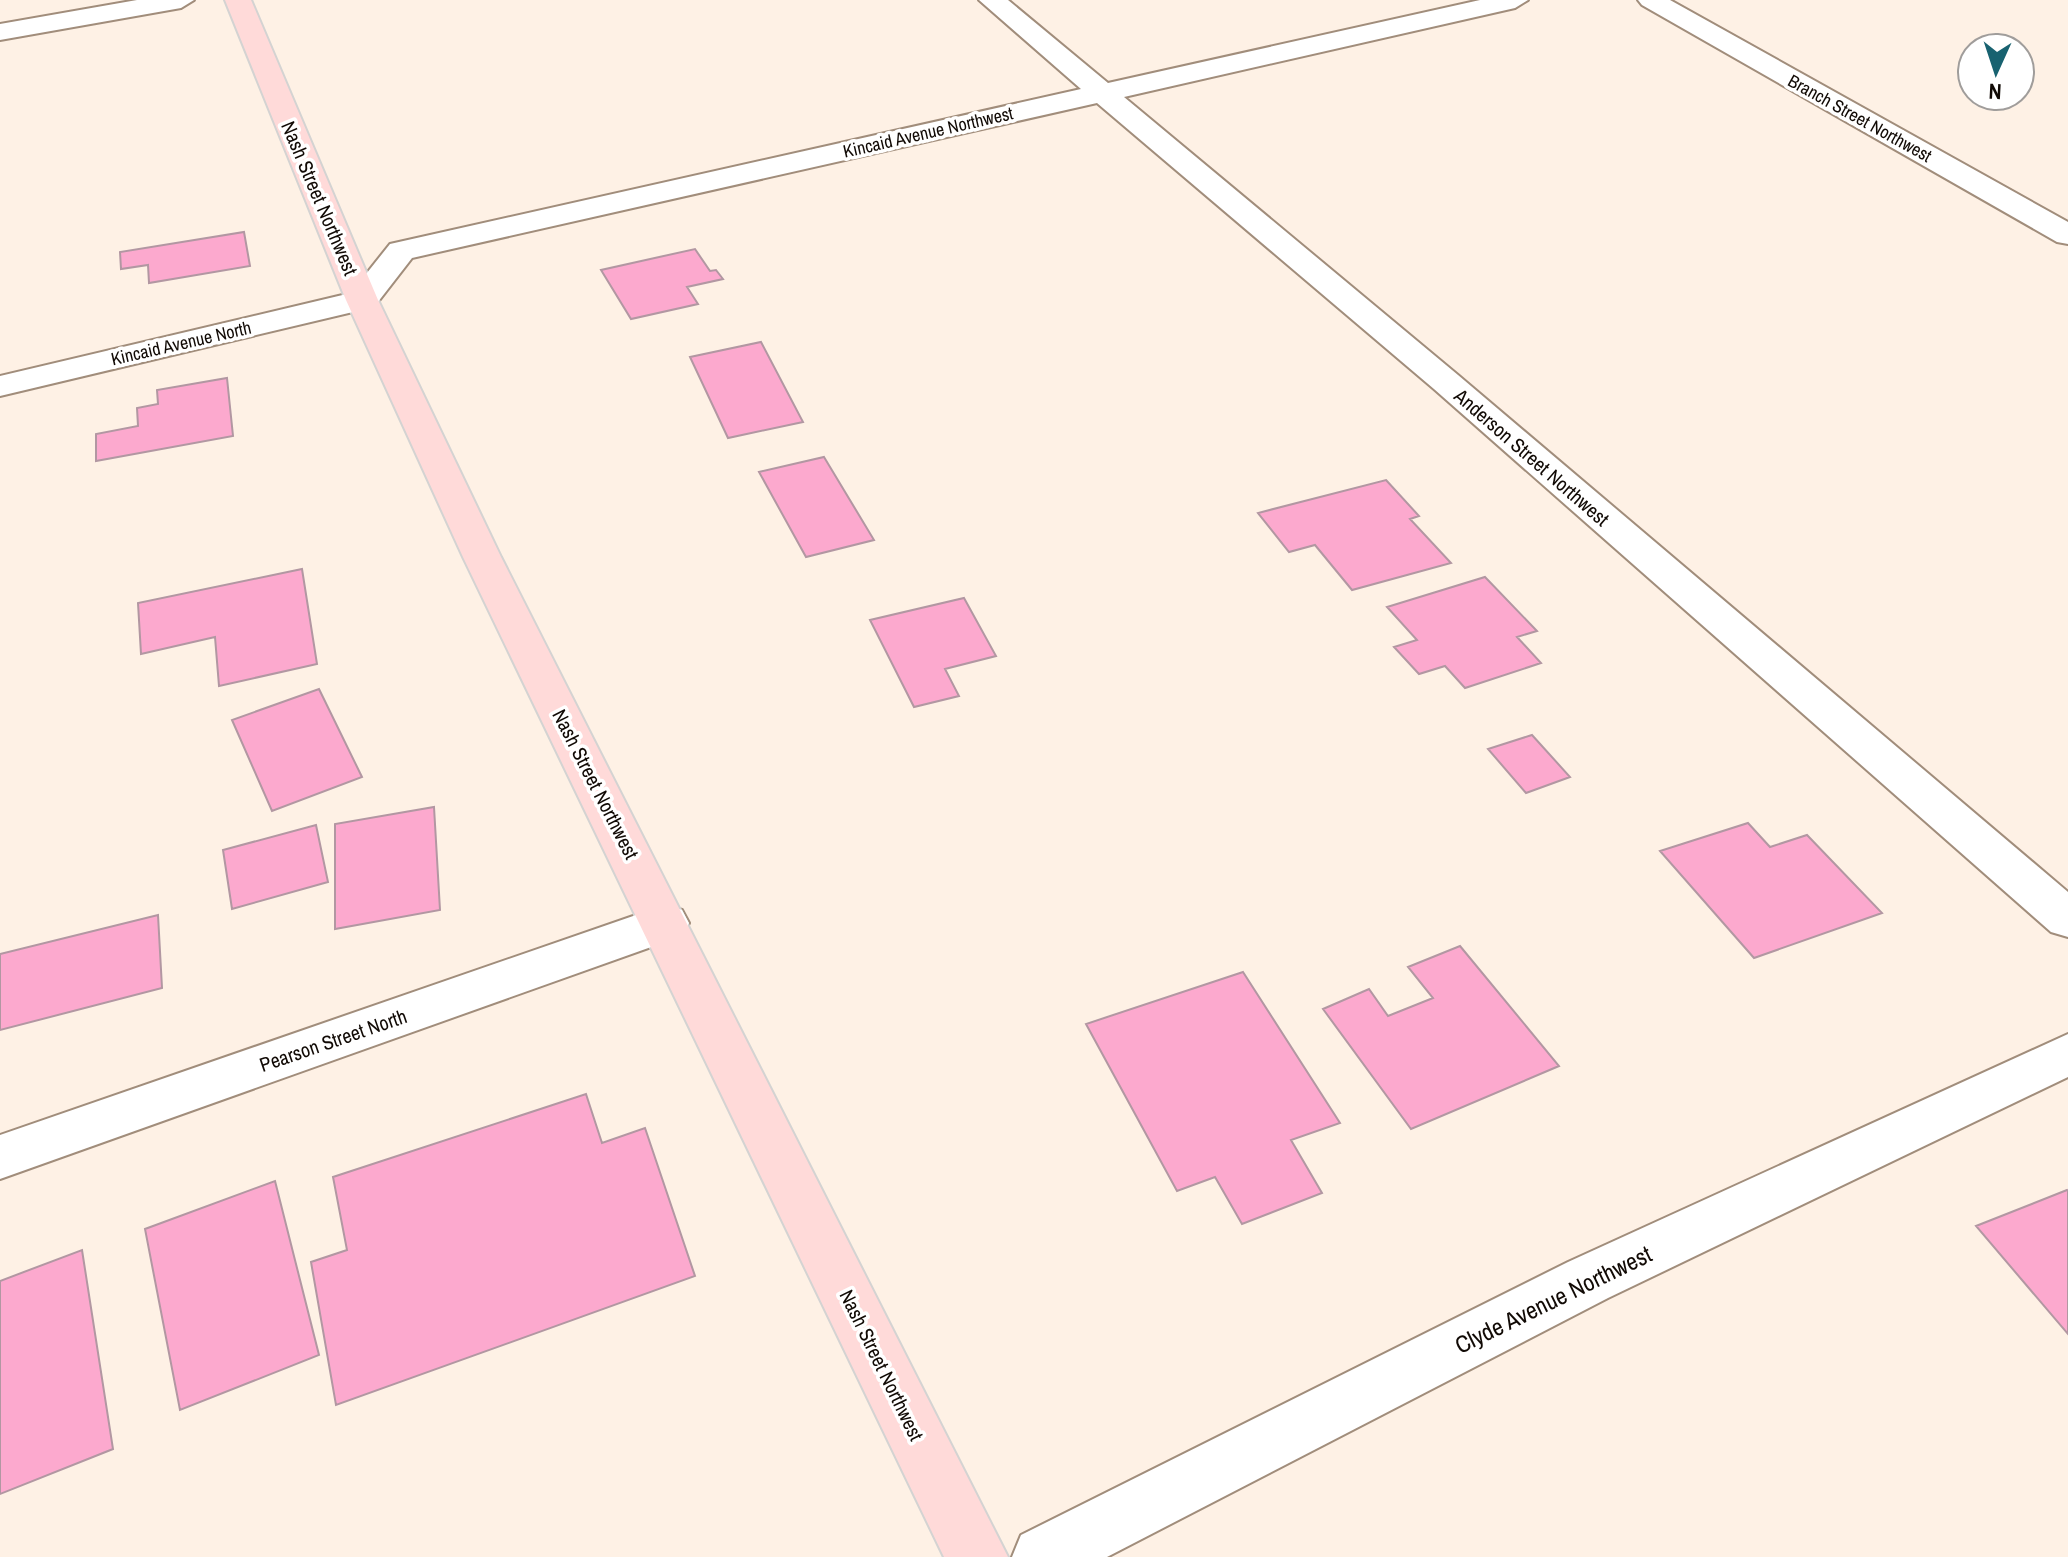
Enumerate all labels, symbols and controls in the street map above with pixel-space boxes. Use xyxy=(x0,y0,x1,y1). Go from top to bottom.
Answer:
north arrow xyxy=(1956,32,2036,112)
street label: Branch Street Northwest xyxy=(1784,68,1936,168)
text: N xyxy=(1988,77,2002,107)
street label: Kincaid Avenue Northwest xyxy=(841,100,1015,164)
street label: Nash Street Northwest xyxy=(275,117,365,280)
street label: Kincaid Avenue North xyxy=(108,315,254,371)
street label: Anderson Street Northwest xyxy=(1448,382,1615,532)
street label: Nash Street Northwest xyxy=(547,704,646,864)
street label: Pearson Street North xyxy=(256,1002,410,1078)
street label: Clyde Avenue Northwest xyxy=(1449,1237,1657,1361)
street label: Nash Street Northwest xyxy=(834,1285,930,1445)

